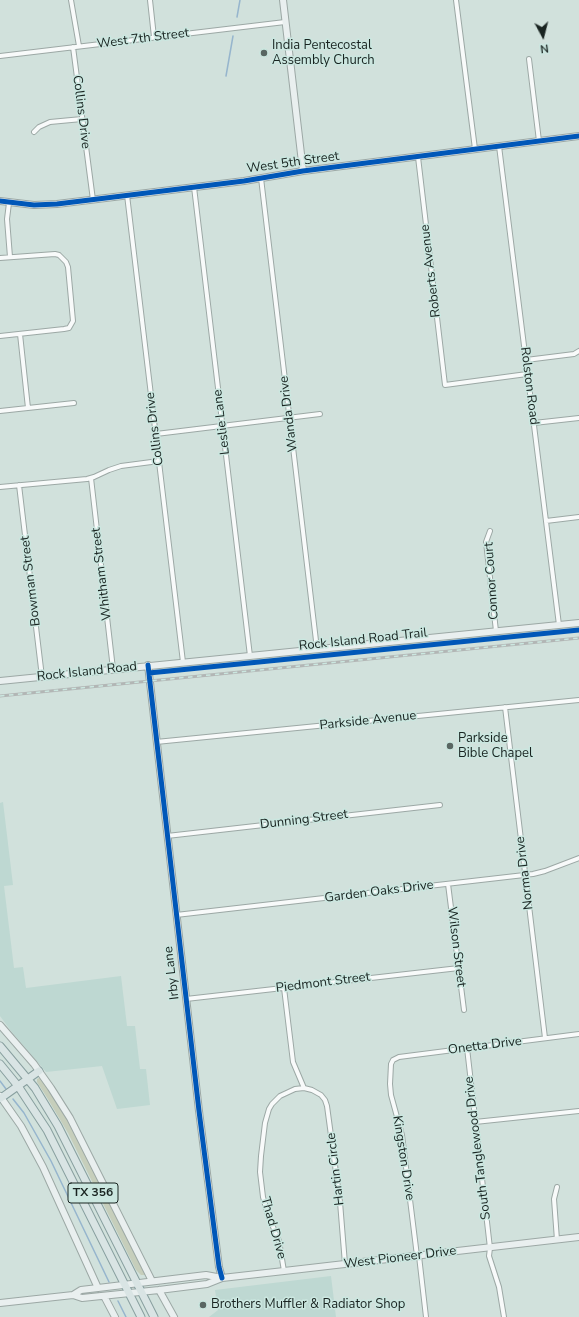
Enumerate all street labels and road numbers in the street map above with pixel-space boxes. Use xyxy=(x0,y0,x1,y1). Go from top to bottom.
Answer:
street label: West 7th Street xyxy=(96,26,190,52)
street label: Collins Drive xyxy=(69,74,93,150)
street label: West 5th Street xyxy=(246,149,340,177)
street label: Roberts Avenue xyxy=(418,224,444,318)
street label: Rolston Road xyxy=(516,346,542,426)
street label: Wanda Drive xyxy=(277,375,301,453)
street label: Leslie Lane xyxy=(210,389,234,455)
street label: Collins Drive xyxy=(143,391,167,467)
street label: Whitham Street xyxy=(89,527,115,621)
street label: Bowman Street xyxy=(18,535,44,627)
street label: Connor Court xyxy=(482,542,502,620)
street label: Rock Island Road Trail xyxy=(298,625,428,655)
street label: Rock Island Road xyxy=(36,659,138,685)
street label: Parkside Avenue xyxy=(319,708,417,734)
street label: Dunning Street xyxy=(259,807,349,833)
street label: Norma Drive xyxy=(513,835,537,911)
street label: Garden Oaks Drive xyxy=(324,878,434,906)
street label: Wilson Street xyxy=(443,906,469,988)
street label: Irby Lane xyxy=(161,945,183,1001)
street label: Piedmont Street xyxy=(275,969,371,997)
street label: Onetta Drive xyxy=(447,1034,523,1058)
street label: South Tanglewood Drive xyxy=(461,1075,495,1221)
street label: Kingston Drive xyxy=(389,1115,417,1201)
street label: Hartin Circle xyxy=(324,1132,348,1206)
road number: TX 356 xyxy=(68,1183,118,1203)
street label: Thad Drive xyxy=(257,1195,289,1261)
street label: West Pioneer Drive xyxy=(343,1243,457,1273)

